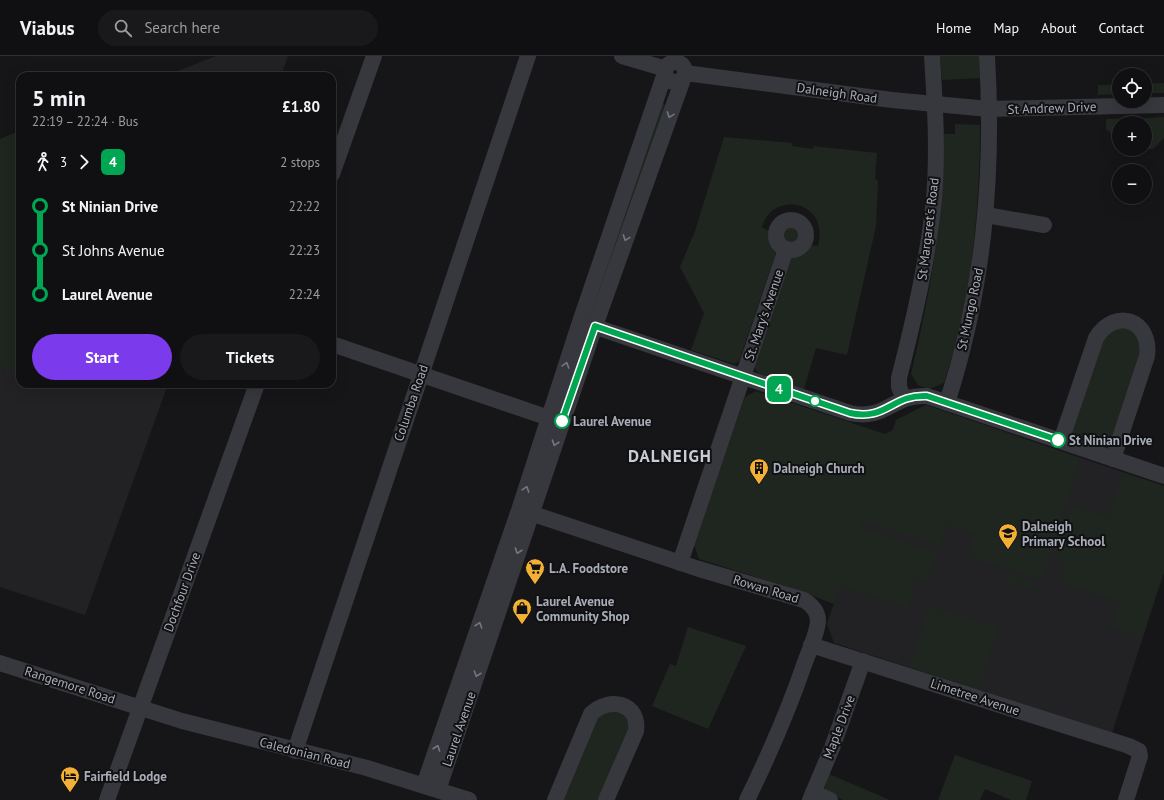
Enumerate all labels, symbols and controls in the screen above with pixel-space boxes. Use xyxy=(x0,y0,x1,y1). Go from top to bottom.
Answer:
search box xyxy=(98,10,378,46)
text: Viabus xyxy=(20,16,74,40)
icon: search xyxy=(112,17,134,39)
text: Search here xyxy=(144,18,220,37)
text: Home xyxy=(936,19,971,37)
text: Map xyxy=(993,19,1019,37)
text: About xyxy=(1041,19,1077,37)
text: Contact xyxy=(1099,19,1144,37)
map controls xyxy=(1112,68,1152,204)
button: locate xyxy=(1112,68,1152,108)
street label: Dalneigh Road xyxy=(796,79,878,107)
text: 5 min xyxy=(32,84,86,112)
text: £1.80 xyxy=(282,97,320,116)
street label: St Andrew Drive xyxy=(1007,98,1097,118)
one-way arrow xyxy=(667,112,675,119)
text: 22:19 – 22:24 · Bus xyxy=(32,113,138,130)
button: + xyxy=(1112,116,1152,156)
icon: walk xyxy=(32,151,54,173)
icon: forward xyxy=(73,151,95,173)
text: 4 xyxy=(109,153,117,171)
text: 3 xyxy=(60,154,67,171)
text: 2 stops xyxy=(280,154,320,171)
button: − xyxy=(1112,164,1152,204)
street label: St Margaret's Road xyxy=(913,177,943,281)
text: St Ninian Drive xyxy=(62,197,158,216)
text: 22:22 xyxy=(289,198,320,215)
one-way arrow xyxy=(623,234,631,241)
text: St Johns Avenue xyxy=(62,241,165,260)
text: 22:23 xyxy=(289,242,320,259)
street label: St Mungo Road xyxy=(953,266,987,352)
street label: St. Mary's Avenue xyxy=(740,267,788,363)
text: Laurel Avenue xyxy=(62,285,153,304)
text: 22:24 xyxy=(289,286,320,303)
button: Start xyxy=(32,334,172,380)
button: Tickets xyxy=(180,334,320,380)
one-way arrow xyxy=(561,362,570,369)
street label: Columba Road xyxy=(390,363,432,443)
line badge: 4 xyxy=(766,376,792,402)
text: 4 xyxy=(775,380,783,398)
unlabelled marker xyxy=(809,395,821,407)
marker: Laurel Avenue xyxy=(554,413,570,429)
place label: Laurel Avenue xyxy=(573,413,652,430)
marker: St Ninian Drive xyxy=(1050,432,1066,448)
place label: St Ninian Drive xyxy=(1069,432,1153,449)
one-way arrow xyxy=(551,439,560,446)
district label: DALNEIGH xyxy=(628,445,712,467)
building icon: Dalneigh Church xyxy=(748,457,770,485)
place label: Dalneigh Church xyxy=(773,460,865,477)
one-way arrow xyxy=(521,486,530,493)
place label: Dalneigh Primary School xyxy=(1022,518,1105,550)
school or university icon: Dalneigh Primary School xyxy=(997,522,1019,550)
one-way arrow xyxy=(515,547,523,554)
street label: Dochfour Drive xyxy=(160,550,204,634)
supermarket icon: L.A. Foodstore xyxy=(524,557,546,585)
place label: L.A. Foodstore xyxy=(549,560,629,577)
street label: Rowan Road xyxy=(731,571,801,607)
place label: Laurel Avenue Community Shop xyxy=(536,593,630,625)
shop icon: Laurel Avenue Community Shop xyxy=(511,597,533,625)
one-way arrow xyxy=(474,622,483,629)
street label: Rangemore Road xyxy=(23,662,117,708)
one-way arrow xyxy=(473,671,482,678)
street label: Limetree Avenue xyxy=(928,675,1022,719)
street label: Laurel Avenue xyxy=(438,689,480,769)
street label: Maple Drive xyxy=(819,693,859,761)
street label: Caledonian Road xyxy=(258,733,352,773)
one-way arrow xyxy=(432,745,441,752)
hotel icon: Fairfield Lodge xyxy=(59,765,81,793)
place label: Fairfield Lodge xyxy=(84,768,167,785)

